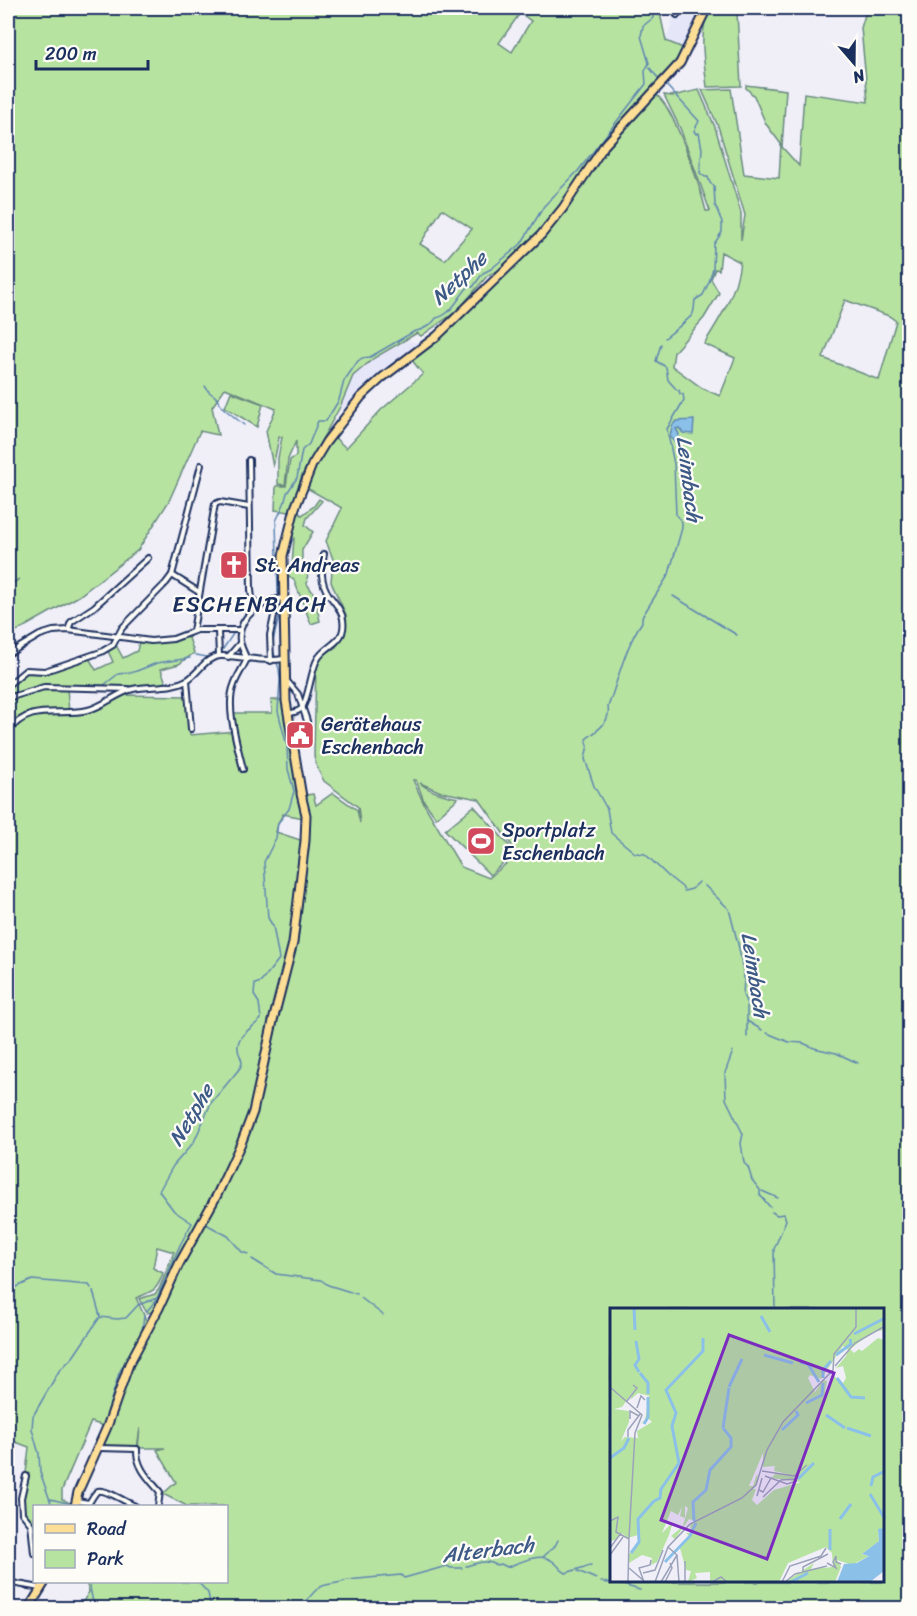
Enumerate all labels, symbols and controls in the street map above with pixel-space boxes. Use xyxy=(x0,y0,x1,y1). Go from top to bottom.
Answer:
scale bar xyxy=(36,33,148,71)
north arrow xyxy=(824,33,884,93)
text: 200 m xyxy=(45,38,97,70)
text: N xyxy=(848,61,870,92)
water label: Netphe xyxy=(421,240,498,315)
water label: Leimbach xyxy=(665,434,713,526)
place label: St. Andreas xyxy=(255,548,360,583)
church icon: St. Andreas xyxy=(218,549,250,581)
district label: ESCHENBACH xyxy=(172,585,328,624)
place label: Gerätehaus Eschenbach xyxy=(321,707,424,765)
public building icon: Gerätehaus Eschenbach xyxy=(284,719,316,751)
place label: Sportplatz Eschenbach xyxy=(502,813,605,871)
sports icon: Sportplatz Eschenbach xyxy=(465,825,497,857)
water label: Leimbach xyxy=(730,930,781,1022)
water label: Netphe xyxy=(157,1074,226,1154)
inset map xyxy=(610,1308,884,1583)
legend xyxy=(33,1505,228,1583)
text: Road xyxy=(87,1513,127,1545)
water label: Alterbach xyxy=(439,1525,538,1575)
text: Park xyxy=(87,1543,124,1575)

